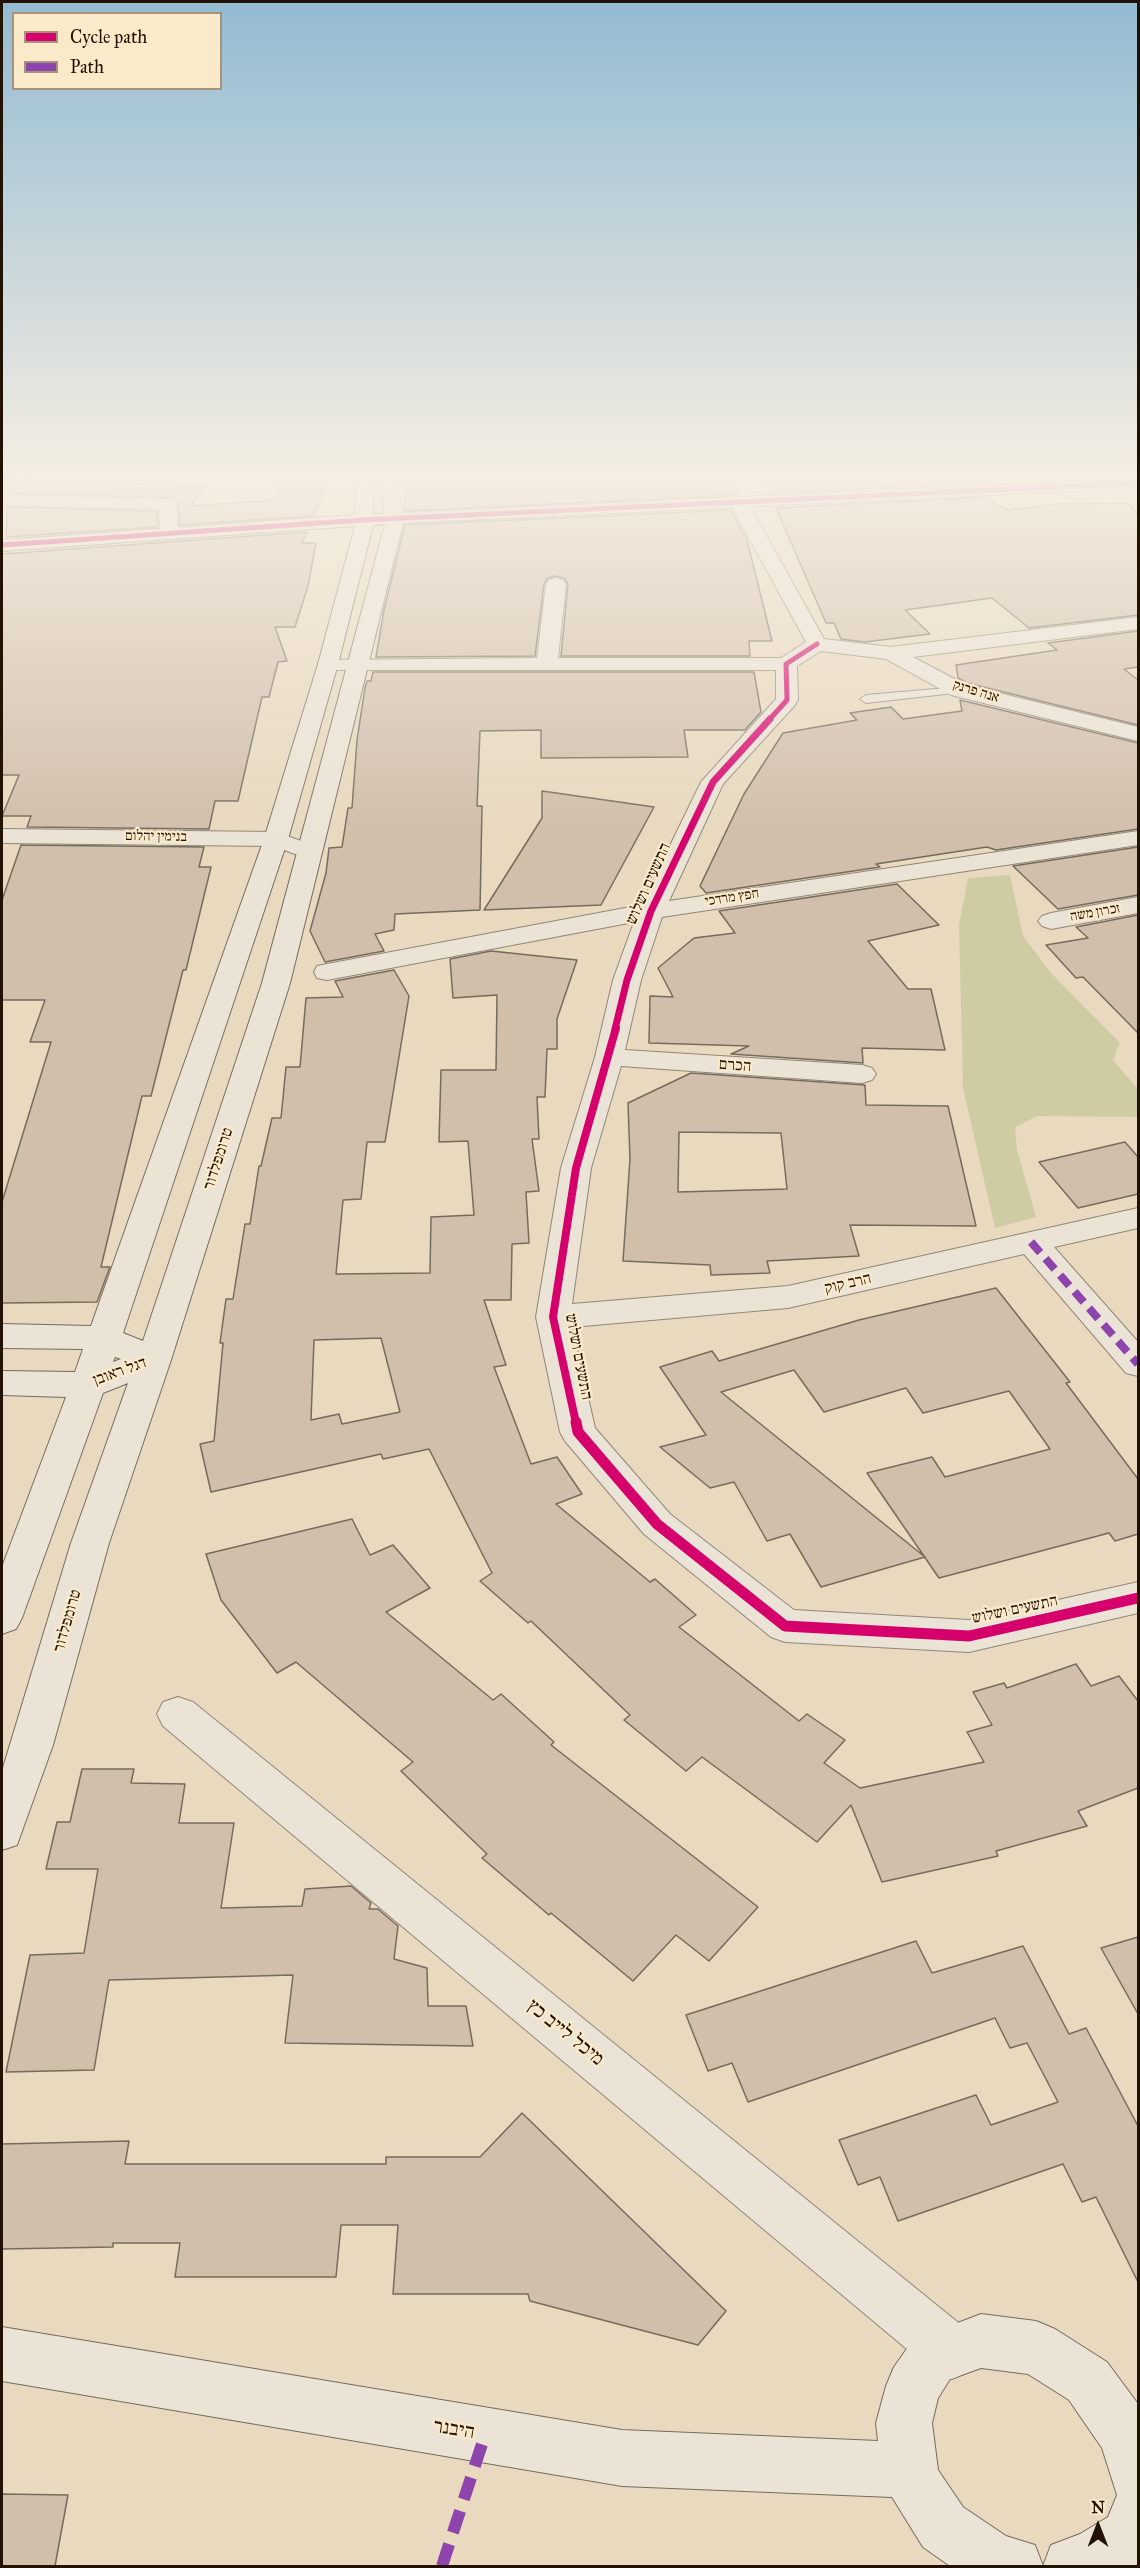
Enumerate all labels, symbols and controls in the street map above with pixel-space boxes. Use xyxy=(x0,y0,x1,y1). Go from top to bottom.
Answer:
legend xyxy=(12,12,222,90)
text: Cycle path xyxy=(70,26,147,48)
text: Path xyxy=(70,56,104,78)
street label: אנה פרנק xyxy=(951,677,1001,707)
street label: בנימין יהלום xyxy=(125,828,187,846)
street label: התשעים ושלוש xyxy=(622,840,676,928)
street label: חפץ מרדכי xyxy=(704,885,760,911)
street label: זכרון משה xyxy=(1069,900,1121,926)
street label: הכרם xyxy=(718,1055,752,1077)
street label: טרומפלדור xyxy=(200,1126,238,1192)
street label: הרב קוק xyxy=(823,1269,873,1299)
street label: התשעים ושלוש xyxy=(560,1312,596,1402)
street label: דגל ראובן xyxy=(91,1353,149,1391)
street label: טרומפלדור xyxy=(50,1588,86,1654)
street label: התשעים ושלוש xyxy=(970,1592,1060,1628)
street label: מיכל לייב כץ xyxy=(522,1995,608,2071)
street label: היבנר xyxy=(432,2415,476,2445)
north arrow xyxy=(1068,2496,1128,2556)
text: N xyxy=(1091,2498,1105,2517)

